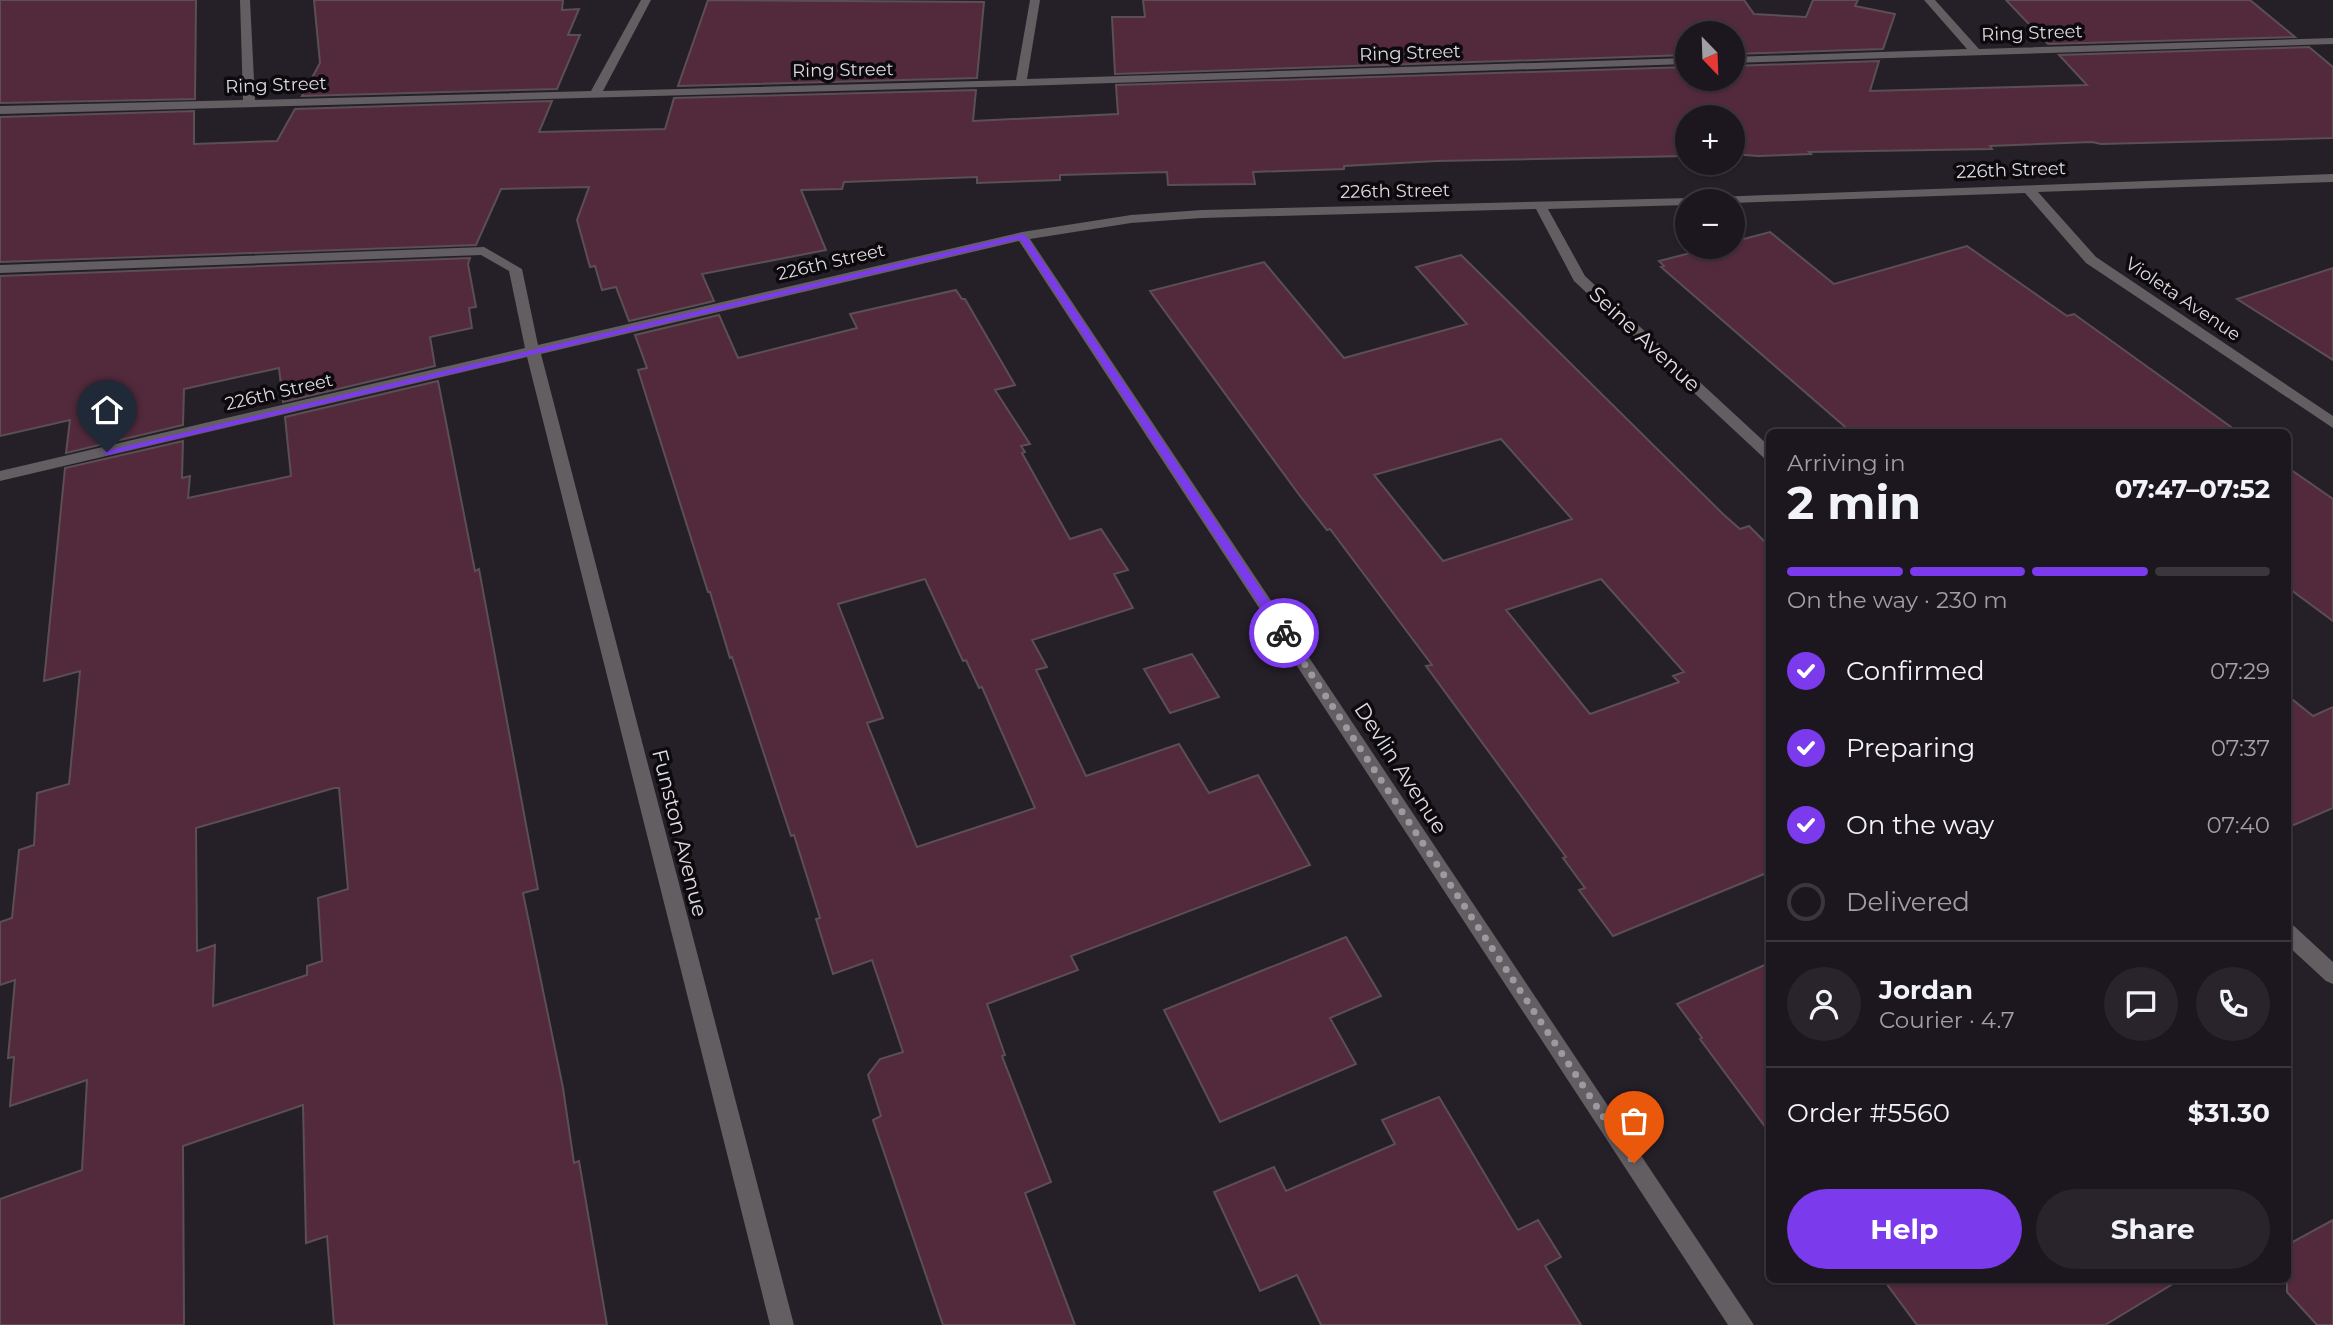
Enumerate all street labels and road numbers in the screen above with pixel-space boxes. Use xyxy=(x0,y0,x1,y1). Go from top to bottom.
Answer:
street label: Ring Street xyxy=(1981,20,2083,46)
street label: Ring Street xyxy=(1359,40,1461,66)
street label: Ring Street xyxy=(792,58,894,82)
street label: Ring Street xyxy=(225,72,327,98)
street label: 226th Street xyxy=(1956,157,2066,183)
street label: 226th Street xyxy=(1340,179,1450,203)
street label: 226th Street xyxy=(775,239,887,285)
street label: Violeta Avenue xyxy=(2121,252,2245,346)
street label: Seine Avenue xyxy=(1584,281,1706,397)
street label: 226th Street xyxy=(223,369,335,415)
street label: Devlin Avenue xyxy=(1349,698,1453,838)
street label: Funston Avenue xyxy=(647,747,713,919)

